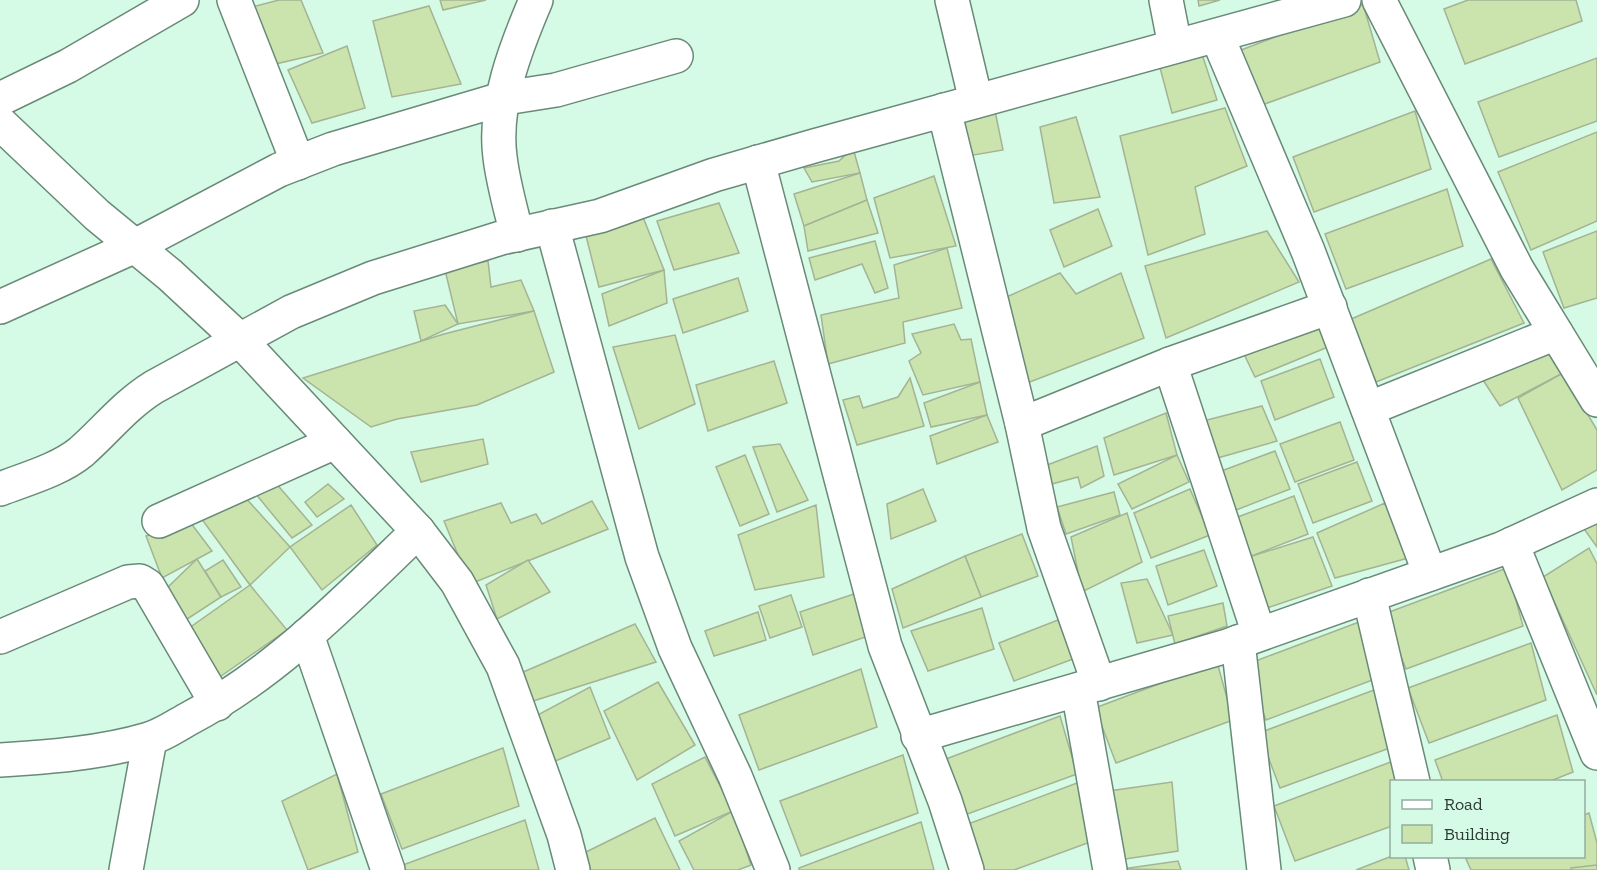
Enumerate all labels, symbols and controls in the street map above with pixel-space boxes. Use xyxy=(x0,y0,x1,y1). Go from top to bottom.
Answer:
legend xyxy=(1390,780,1585,858)
text: Road xyxy=(1444,793,1483,815)
text: Building xyxy=(1444,823,1510,845)

